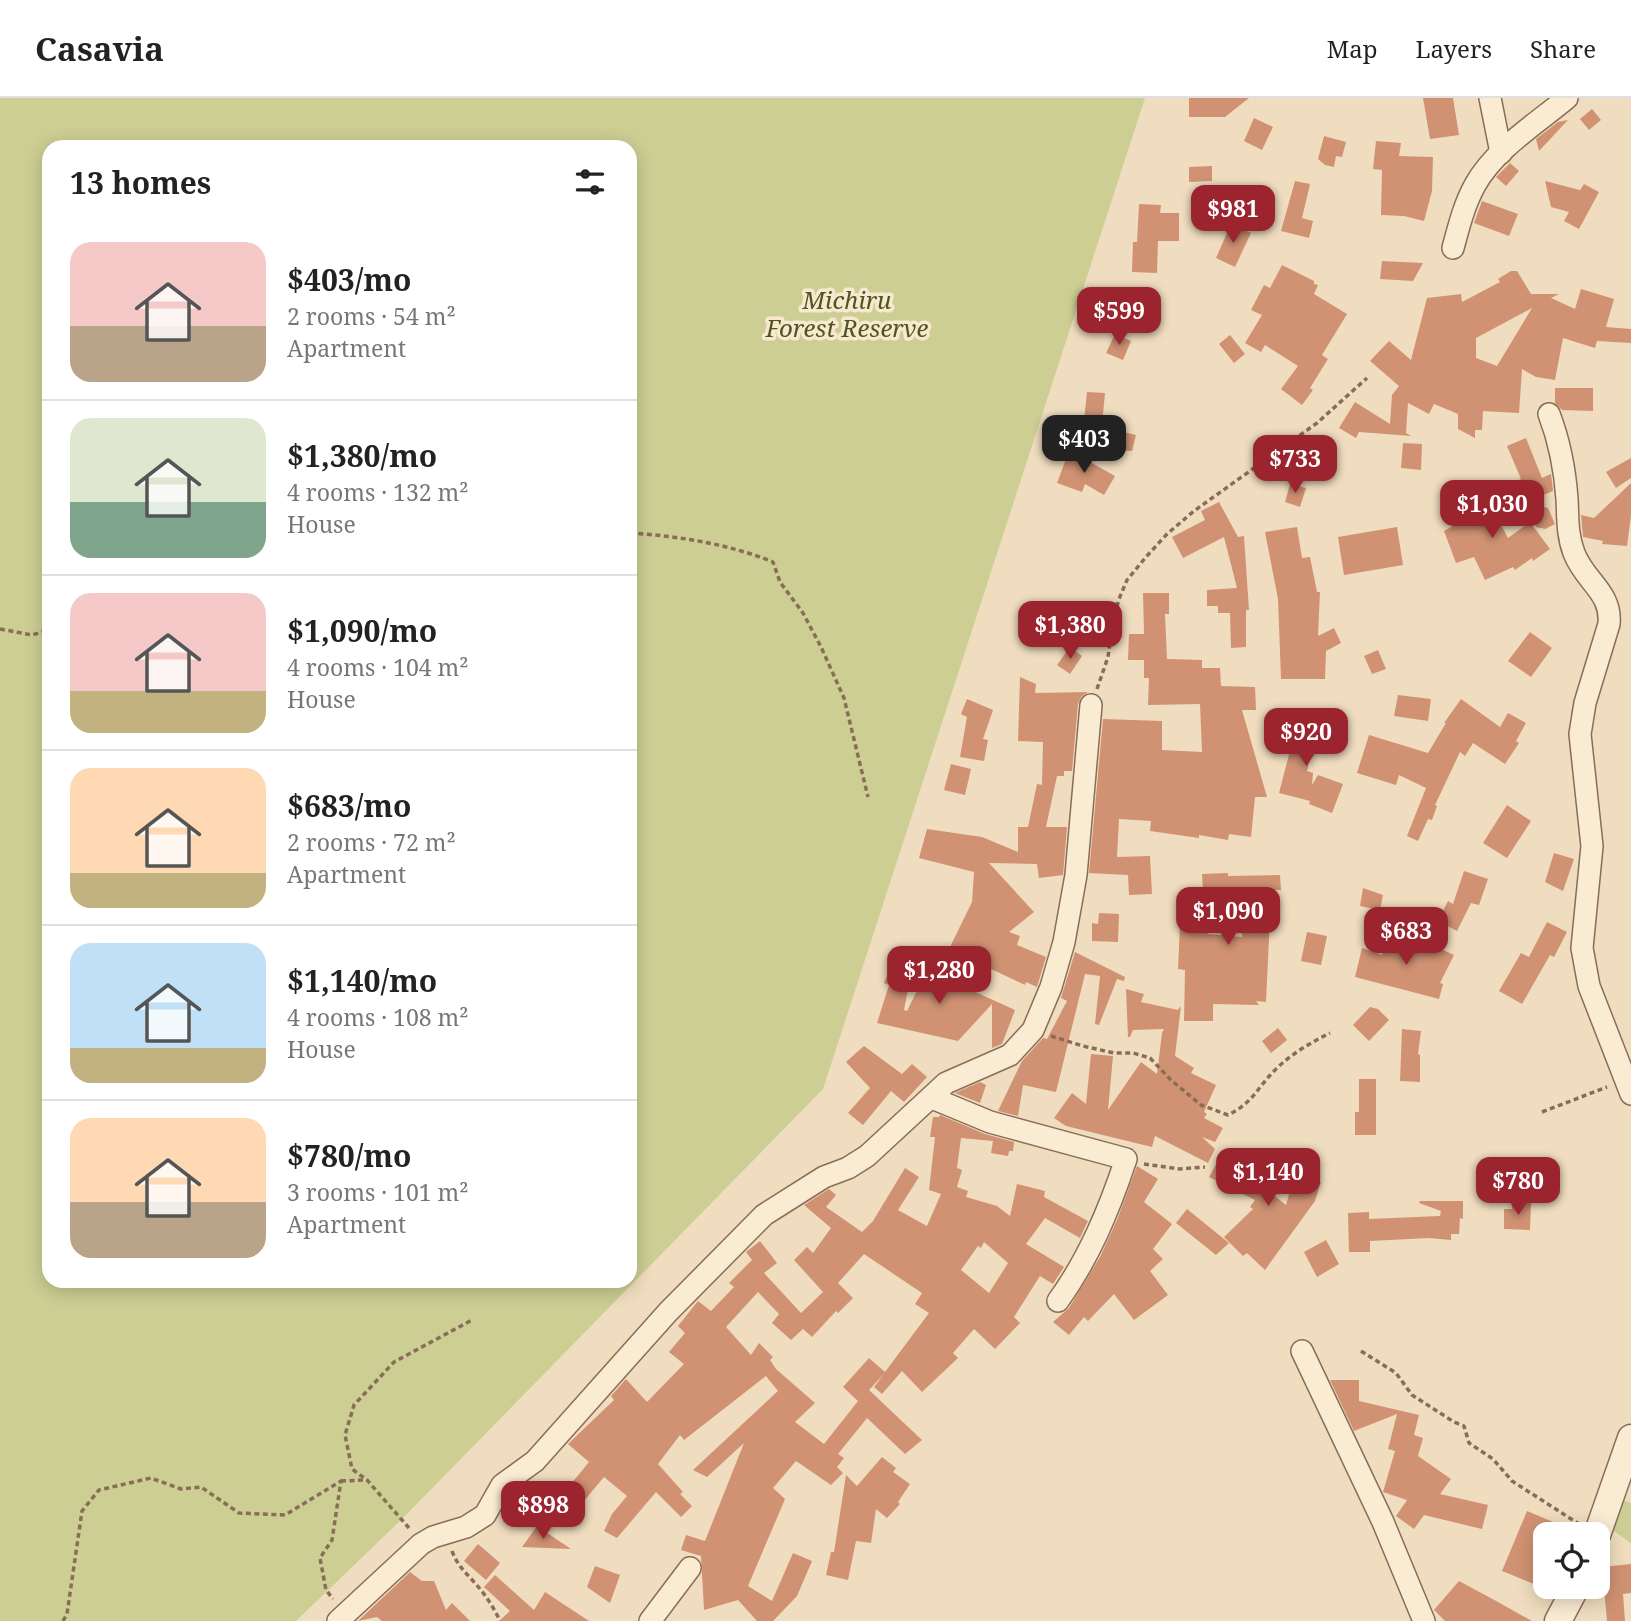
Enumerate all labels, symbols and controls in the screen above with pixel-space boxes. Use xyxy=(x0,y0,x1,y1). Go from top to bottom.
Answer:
text: Casavia xyxy=(35,26,164,71)
text: Map xyxy=(1327,32,1378,65)
text: Layers xyxy=(1416,32,1492,65)
text: Share xyxy=(1530,32,1596,65)
text: 13 homes xyxy=(70,162,211,203)
icon: filters xyxy=(571,163,609,201)
pin: $981 xyxy=(1192,186,1274,245)
text: $981 xyxy=(1207,192,1259,224)
text: $403/mo xyxy=(287,259,411,300)
icon: home xyxy=(126,270,210,354)
park label: Michiru Forest Reserve xyxy=(765,283,928,344)
pin: $599 xyxy=(1078,288,1160,347)
text: $599 xyxy=(1093,294,1145,326)
text: 2 rooms · 54 m² xyxy=(287,300,456,332)
text: Apartment xyxy=(287,332,406,364)
pin: $403 xyxy=(1043,416,1125,475)
text: $403 xyxy=(1058,422,1110,454)
text: $1,380/mo xyxy=(287,435,437,476)
pin: $733 xyxy=(1254,436,1336,495)
text: $733 xyxy=(1269,442,1321,474)
icon: home xyxy=(126,446,210,530)
text: 4 rooms · 132 m² xyxy=(287,476,469,508)
pin: $1,030 xyxy=(1435,480,1549,540)
text: $1,030 xyxy=(1456,487,1528,519)
text: House xyxy=(287,508,356,540)
pin: $1,380 xyxy=(1013,602,1127,661)
text: $1,380 xyxy=(1034,608,1106,640)
text: $1,090/mo xyxy=(287,610,437,651)
icon: home xyxy=(126,621,210,705)
text: 4 rooms · 104 m² xyxy=(287,651,469,683)
text: House xyxy=(287,683,356,715)
pin: $920 xyxy=(1265,708,1347,768)
text: $920 xyxy=(1280,715,1332,747)
text: $683/mo xyxy=(287,785,411,826)
icon: home xyxy=(126,796,210,880)
text: 2 rooms · 72 m² xyxy=(287,826,456,858)
text: Apartment xyxy=(287,858,406,890)
pin: $1,090 xyxy=(1171,888,1285,947)
text: $1,090 xyxy=(1192,894,1264,926)
pin: $683 xyxy=(1365,908,1447,967)
text: $683 xyxy=(1380,914,1432,946)
pin: $1,280 xyxy=(882,946,996,1006)
text: $1,280 xyxy=(903,953,975,985)
text: $1,140/mo xyxy=(287,960,437,1001)
icon: home xyxy=(126,971,210,1055)
text: 4 rooms · 108 m² xyxy=(287,1001,469,1033)
text: House xyxy=(287,1033,356,1065)
text: $780/mo xyxy=(287,1135,411,1176)
icon: home xyxy=(126,1146,210,1230)
pin: $1,140 xyxy=(1211,1148,1325,1208)
text: $1,140 xyxy=(1232,1155,1304,1187)
pin: $780 xyxy=(1477,1158,1559,1217)
text: $780 xyxy=(1492,1164,1544,1196)
text: 3 rooms · 101 m² xyxy=(287,1176,469,1208)
text: Apartment xyxy=(287,1208,406,1240)
pin: $898 xyxy=(502,1482,584,1541)
text: $898 xyxy=(517,1488,569,1520)
map controls xyxy=(1533,1522,1610,1599)
button: locate xyxy=(1533,1522,1610,1599)

